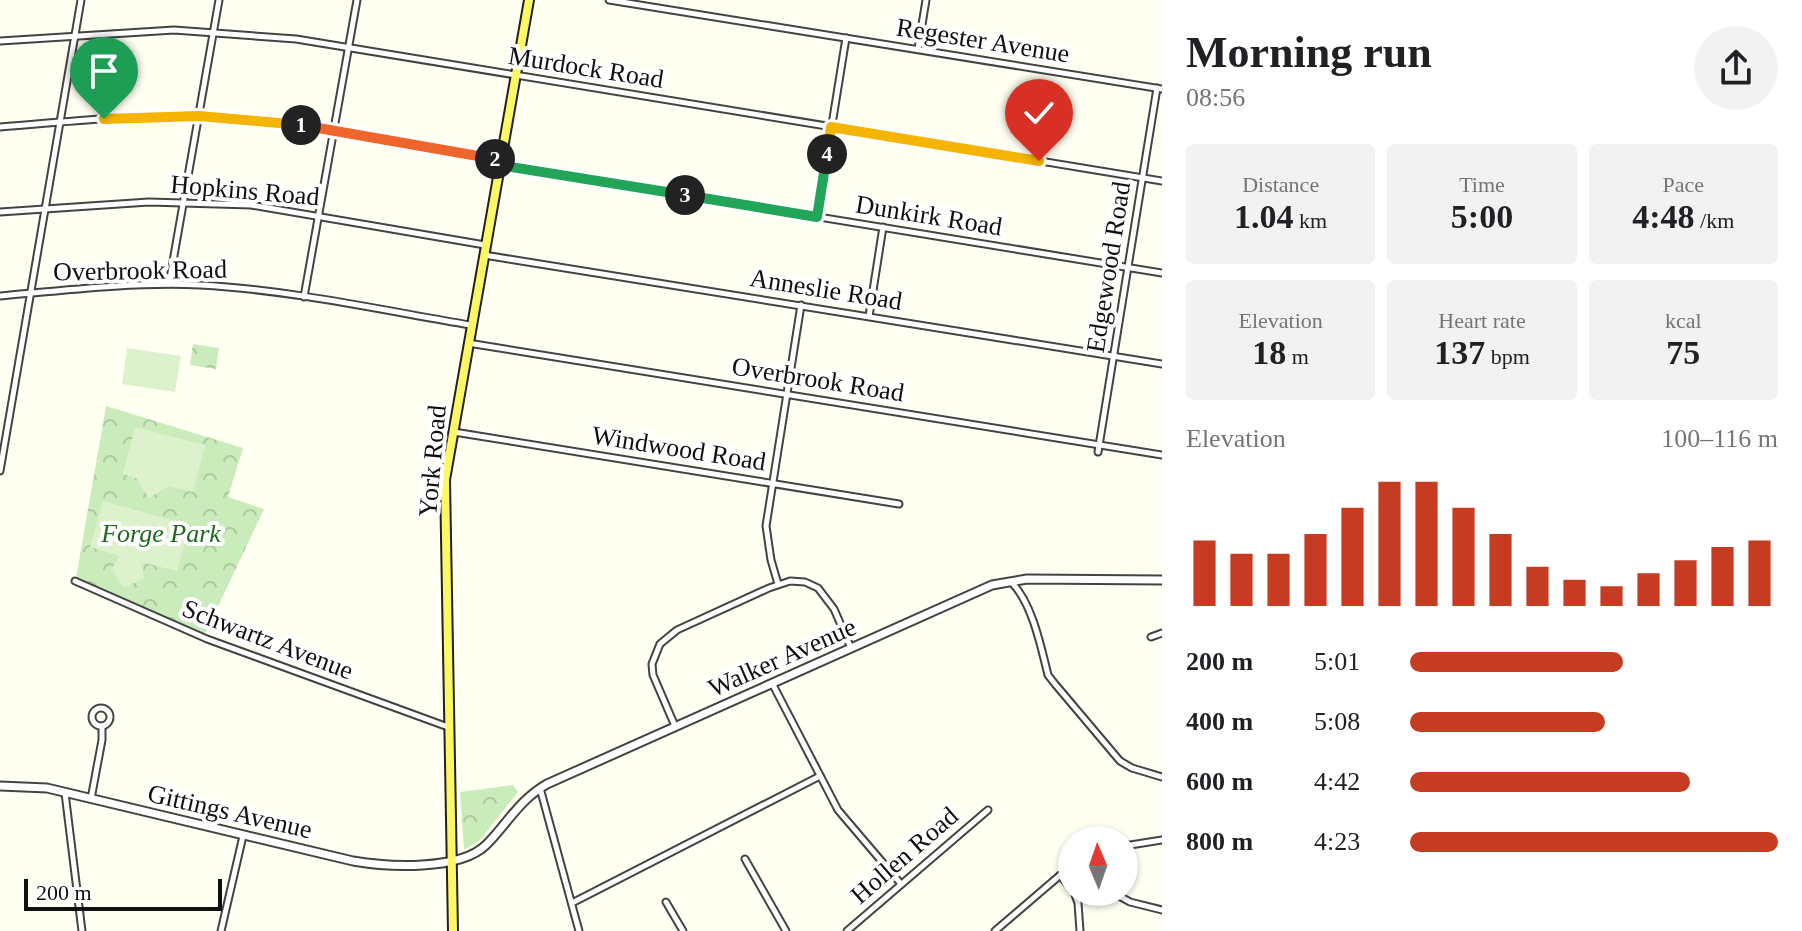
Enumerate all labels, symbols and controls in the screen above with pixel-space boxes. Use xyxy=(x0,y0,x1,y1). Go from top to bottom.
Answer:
street label: Regester Avenue xyxy=(894,12,1072,69)
button: share xyxy=(1694,26,1778,110)
text: Morning run xyxy=(1186,28,1432,77)
pin xyxy=(70,37,138,119)
street label: Murdock Road xyxy=(506,41,666,94)
icon: arrive xyxy=(82,49,126,93)
pin xyxy=(1005,79,1073,161)
text: 08:56 xyxy=(1186,83,1245,112)
icon: check xyxy=(1017,91,1061,135)
pin: 1 xyxy=(281,105,321,145)
text: 1 xyxy=(296,112,307,137)
pin: 4 xyxy=(807,134,847,174)
pin: 2 xyxy=(475,139,515,179)
text: 4 xyxy=(822,141,833,166)
text: 2 xyxy=(490,146,501,171)
street label: Hopkins Road xyxy=(169,170,321,211)
text: Distance xyxy=(1242,172,1319,197)
text: Time xyxy=(1459,172,1505,197)
text: Pace xyxy=(1663,172,1704,197)
pin: 3 xyxy=(665,175,705,215)
street label: Edgewood Road xyxy=(1081,180,1136,355)
text: 3 xyxy=(680,182,691,207)
street label: Dunkirk Road xyxy=(854,190,1004,241)
text: 1.04 xyxy=(1234,198,1294,235)
text: 5:00 xyxy=(1451,198,1513,235)
text: 4:48 xyxy=(1632,198,1695,235)
text: km xyxy=(1294,208,1327,233)
text: /km xyxy=(1695,208,1734,233)
street label: Overbrook Road xyxy=(53,254,227,287)
street label: Anneslie Road xyxy=(748,263,904,316)
text: Elevation xyxy=(1239,308,1323,333)
text: Heart rate xyxy=(1438,308,1526,333)
text: kcal xyxy=(1665,308,1702,333)
text: 18 xyxy=(1252,334,1286,371)
text: 137 xyxy=(1434,334,1485,371)
text: 75 xyxy=(1666,334,1700,371)
text: m xyxy=(1286,344,1309,369)
text: bpm xyxy=(1485,344,1530,369)
street label: Overbrook Road xyxy=(730,352,906,407)
street label: York Road xyxy=(413,404,452,518)
street label: Windwood Road xyxy=(590,420,768,477)
text: Elevation xyxy=(1186,424,1286,453)
text: 100–116 m xyxy=(1661,424,1778,453)
park label: Forge Park xyxy=(100,519,221,548)
street label: Schwartz Avenue xyxy=(178,594,357,685)
street label: Walker Avenue xyxy=(704,612,860,703)
text: 200 m xyxy=(1186,647,1253,676)
text: 5:01 xyxy=(1314,647,1360,676)
text: 400 m xyxy=(1186,707,1253,736)
text: 5:08 xyxy=(1314,707,1360,736)
text: 600 m xyxy=(1186,767,1253,796)
text: 4:42 xyxy=(1314,767,1360,796)
street label: Gittings Avenue xyxy=(145,778,315,844)
street label: Hollen Road xyxy=(845,801,964,910)
north arrow xyxy=(1058,826,1138,906)
map controls xyxy=(1058,826,1138,906)
text: 800 m xyxy=(1186,827,1253,856)
text: 4:23 xyxy=(1314,827,1360,856)
scale bar xyxy=(24,875,222,911)
text: 200 m xyxy=(36,880,92,905)

